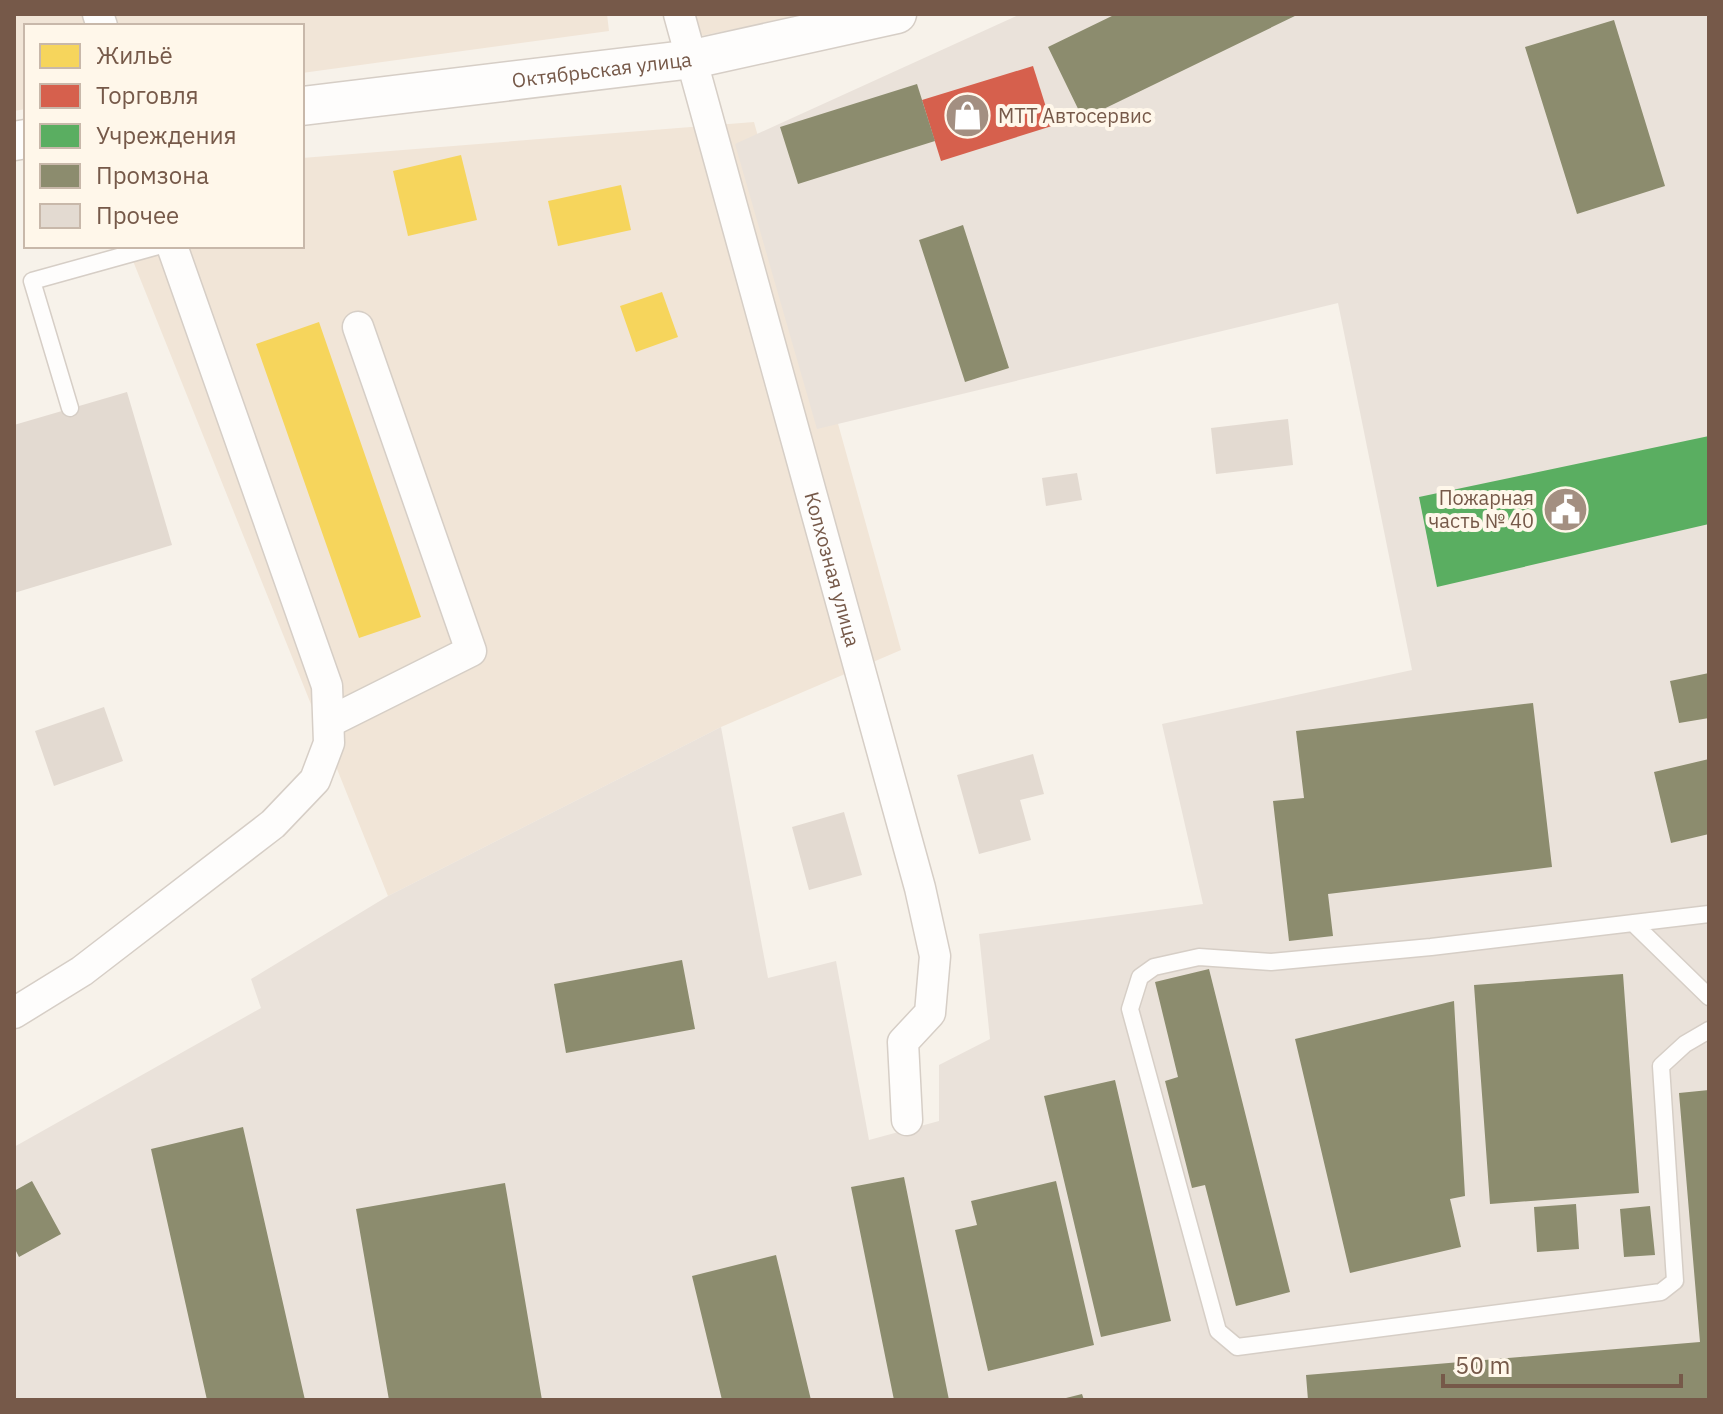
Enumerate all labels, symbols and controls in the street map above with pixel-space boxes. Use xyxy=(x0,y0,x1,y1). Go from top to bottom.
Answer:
legend xyxy=(24,24,304,248)
text: Жильё xyxy=(96,39,173,71)
street label: Октябрьская улица xyxy=(510,45,694,94)
text: Торговля xyxy=(96,79,199,111)
shop icon: МТТ Автосервис xyxy=(943,92,991,140)
place label: МТТ Автосервис xyxy=(998,102,1152,129)
text: Учреждения xyxy=(96,119,237,151)
text: Промзона xyxy=(96,159,209,191)
text: Прочее xyxy=(96,199,179,231)
place label: Пожарная часть № 40 xyxy=(1429,484,1534,534)
public building icon: Пожарная часть № 40 xyxy=(1541,486,1589,534)
street label: Колхозная улица xyxy=(798,489,867,650)
scale bar xyxy=(1443,1338,1681,1388)
text: 50 m xyxy=(1455,1349,1510,1381)

